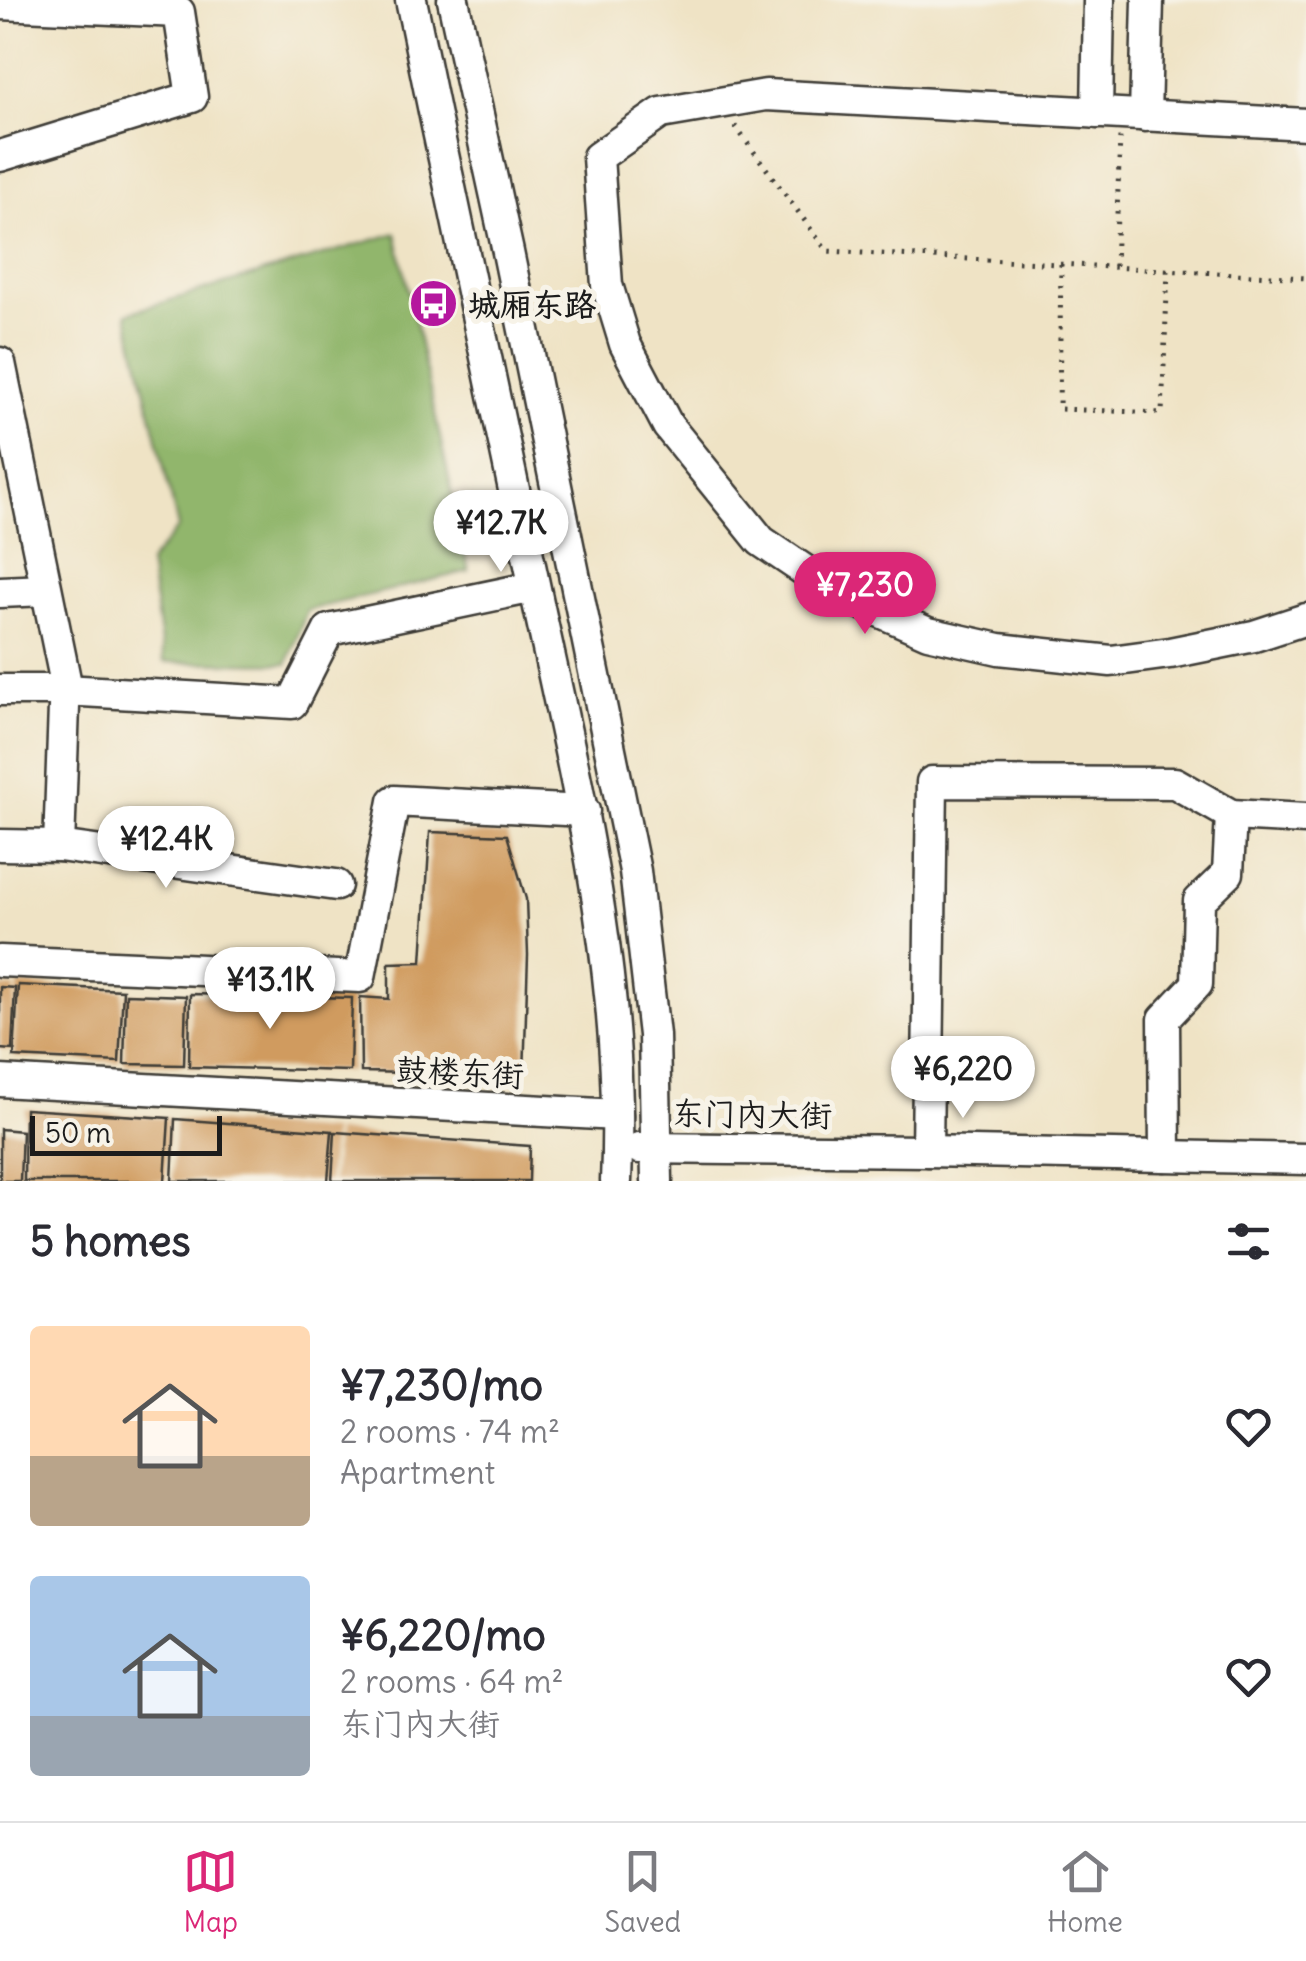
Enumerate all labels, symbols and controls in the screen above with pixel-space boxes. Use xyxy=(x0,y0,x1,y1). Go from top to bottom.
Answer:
bus stop icon: 城厢东路 xyxy=(407,278,459,330)
place label: 城厢东路 xyxy=(468,284,597,325)
pin: ¥12.7K xyxy=(420,490,582,575)
text: ¥12.7K xyxy=(455,502,547,543)
pin: ¥7,230 xyxy=(784,552,946,637)
text: ¥7,230 xyxy=(816,564,914,605)
pin: ¥12.4K xyxy=(85,806,247,891)
text: ¥12.4K xyxy=(119,818,213,859)
pin: ¥13.1K xyxy=(189,947,351,1032)
text: ¥13.1K xyxy=(226,959,314,1000)
pin: ¥6,220 xyxy=(882,1036,1044,1121)
street label: 鼓楼东街 xyxy=(395,1048,525,1096)
text: ¥6,220 xyxy=(913,1048,1013,1089)
street label: 东门内大街 xyxy=(672,1092,832,1136)
scale bar xyxy=(30,1111,222,1156)
text: 50 m xyxy=(45,1115,111,1151)
icon: filters xyxy=(1221,1214,1276,1269)
text: 5 homes xyxy=(30,1215,191,1267)
text: ¥7,230/mo xyxy=(340,1359,543,1411)
icon: home xyxy=(110,1366,230,1486)
icon: heart xyxy=(1221,1399,1276,1454)
text: 2 rooms · 74 m² xyxy=(340,1411,560,1452)
text: Apartment xyxy=(340,1452,495,1493)
text: ¥6,220/mo xyxy=(340,1609,546,1661)
icon: home xyxy=(110,1616,230,1736)
icon: heart xyxy=(1221,1649,1276,1704)
text: 2 rooms · 64 m² xyxy=(340,1661,563,1702)
text: 东门内大街 xyxy=(340,1703,500,1744)
tab: Map xyxy=(183,1844,238,1940)
tab: Saved xyxy=(604,1844,681,1940)
tab: Home xyxy=(1047,1844,1123,1940)

